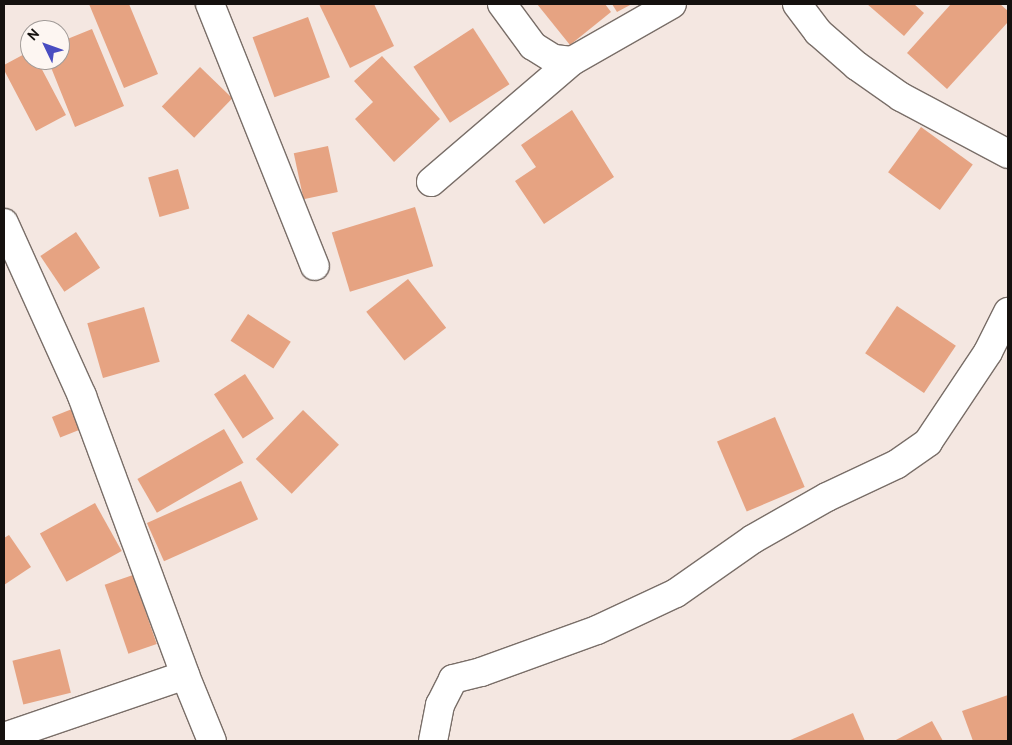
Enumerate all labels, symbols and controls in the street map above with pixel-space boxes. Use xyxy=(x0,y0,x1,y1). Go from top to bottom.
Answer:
north arrow xyxy=(20,20,70,70)
text: N xyxy=(25,26,44,45)

